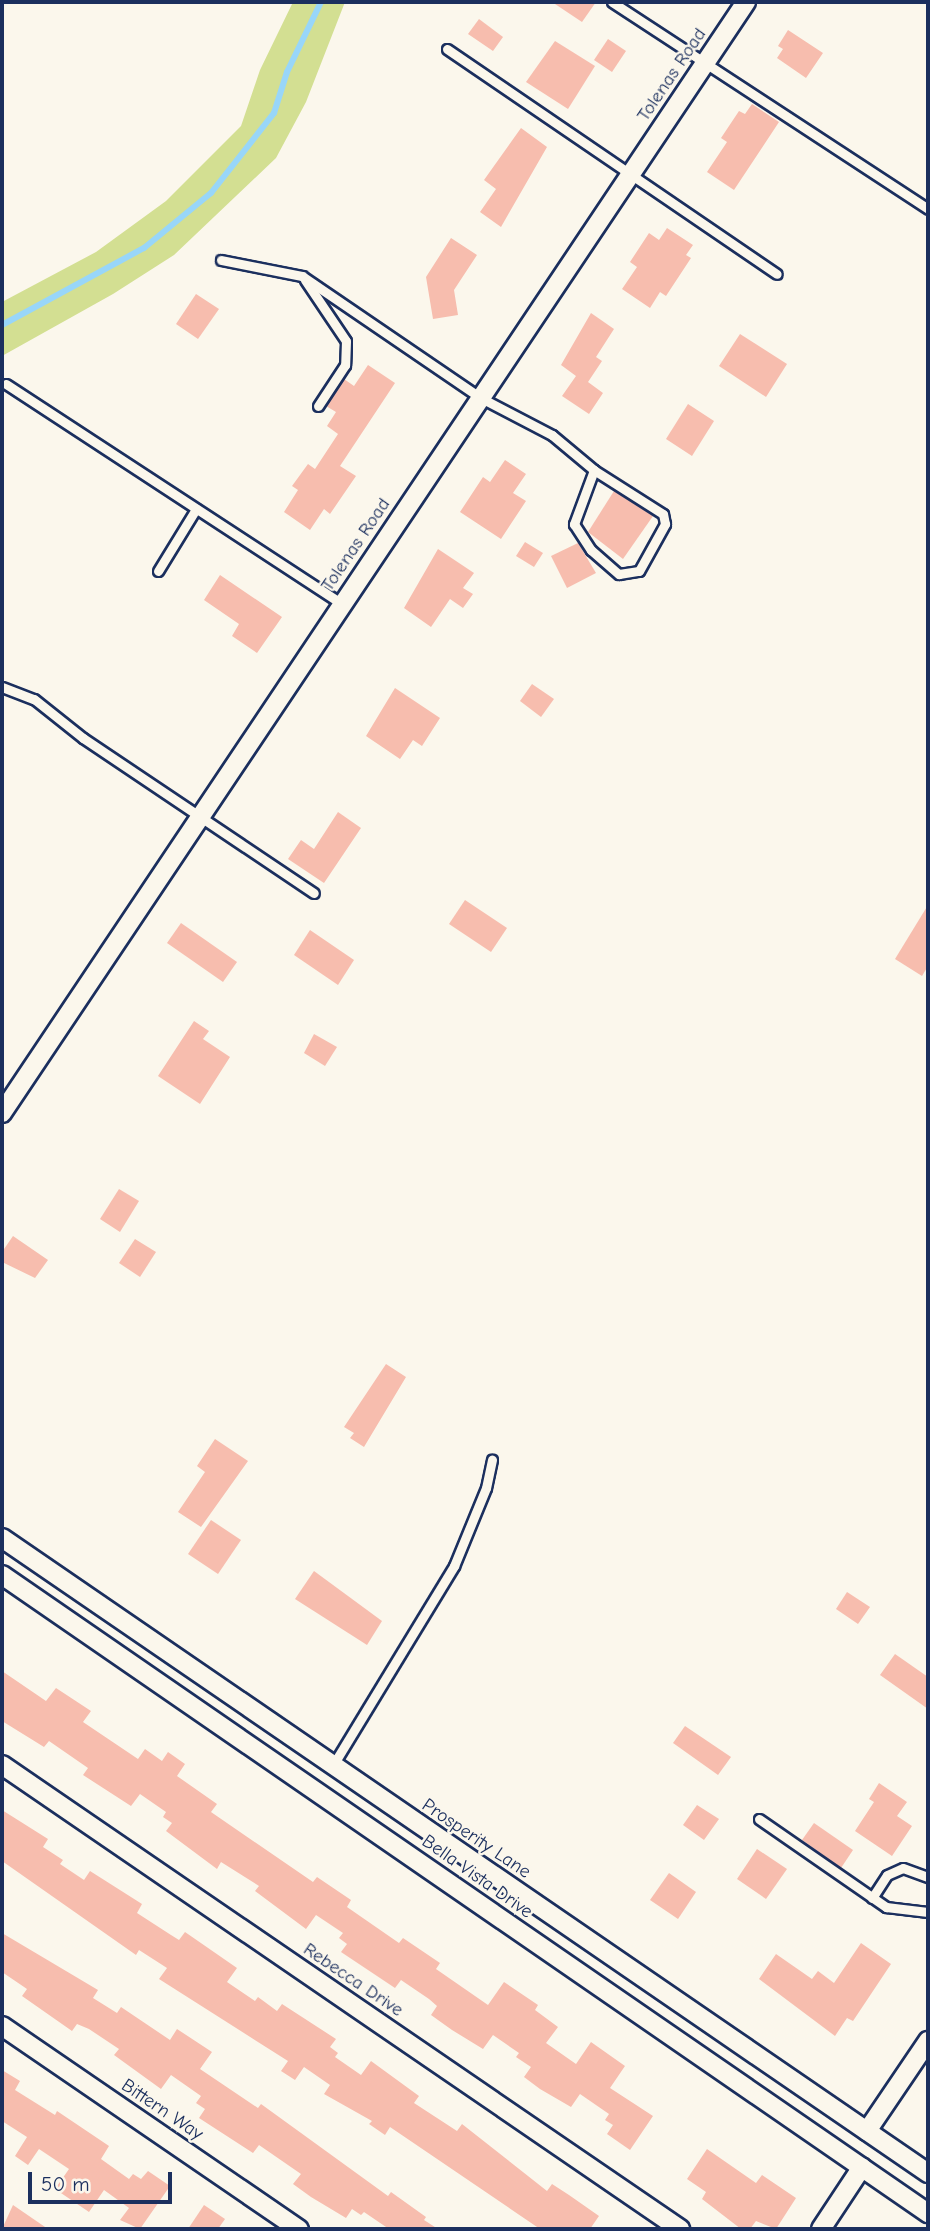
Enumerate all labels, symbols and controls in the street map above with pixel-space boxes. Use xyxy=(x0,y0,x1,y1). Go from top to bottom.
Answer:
street label: Tolenas Road xyxy=(633,24,711,126)
street label: Tolenas Road xyxy=(317,494,395,596)
street label: Prosperity Lane xyxy=(417,1794,535,1884)
street label: Bella Vista Drive xyxy=(417,1830,537,1924)
street label: Rebecca Drive xyxy=(299,1938,407,2022)
street label: Bittern Way xyxy=(117,2074,207,2146)
scale bar xyxy=(32,2158,175,2202)
text: 50 m xyxy=(41,2172,90,2196)

